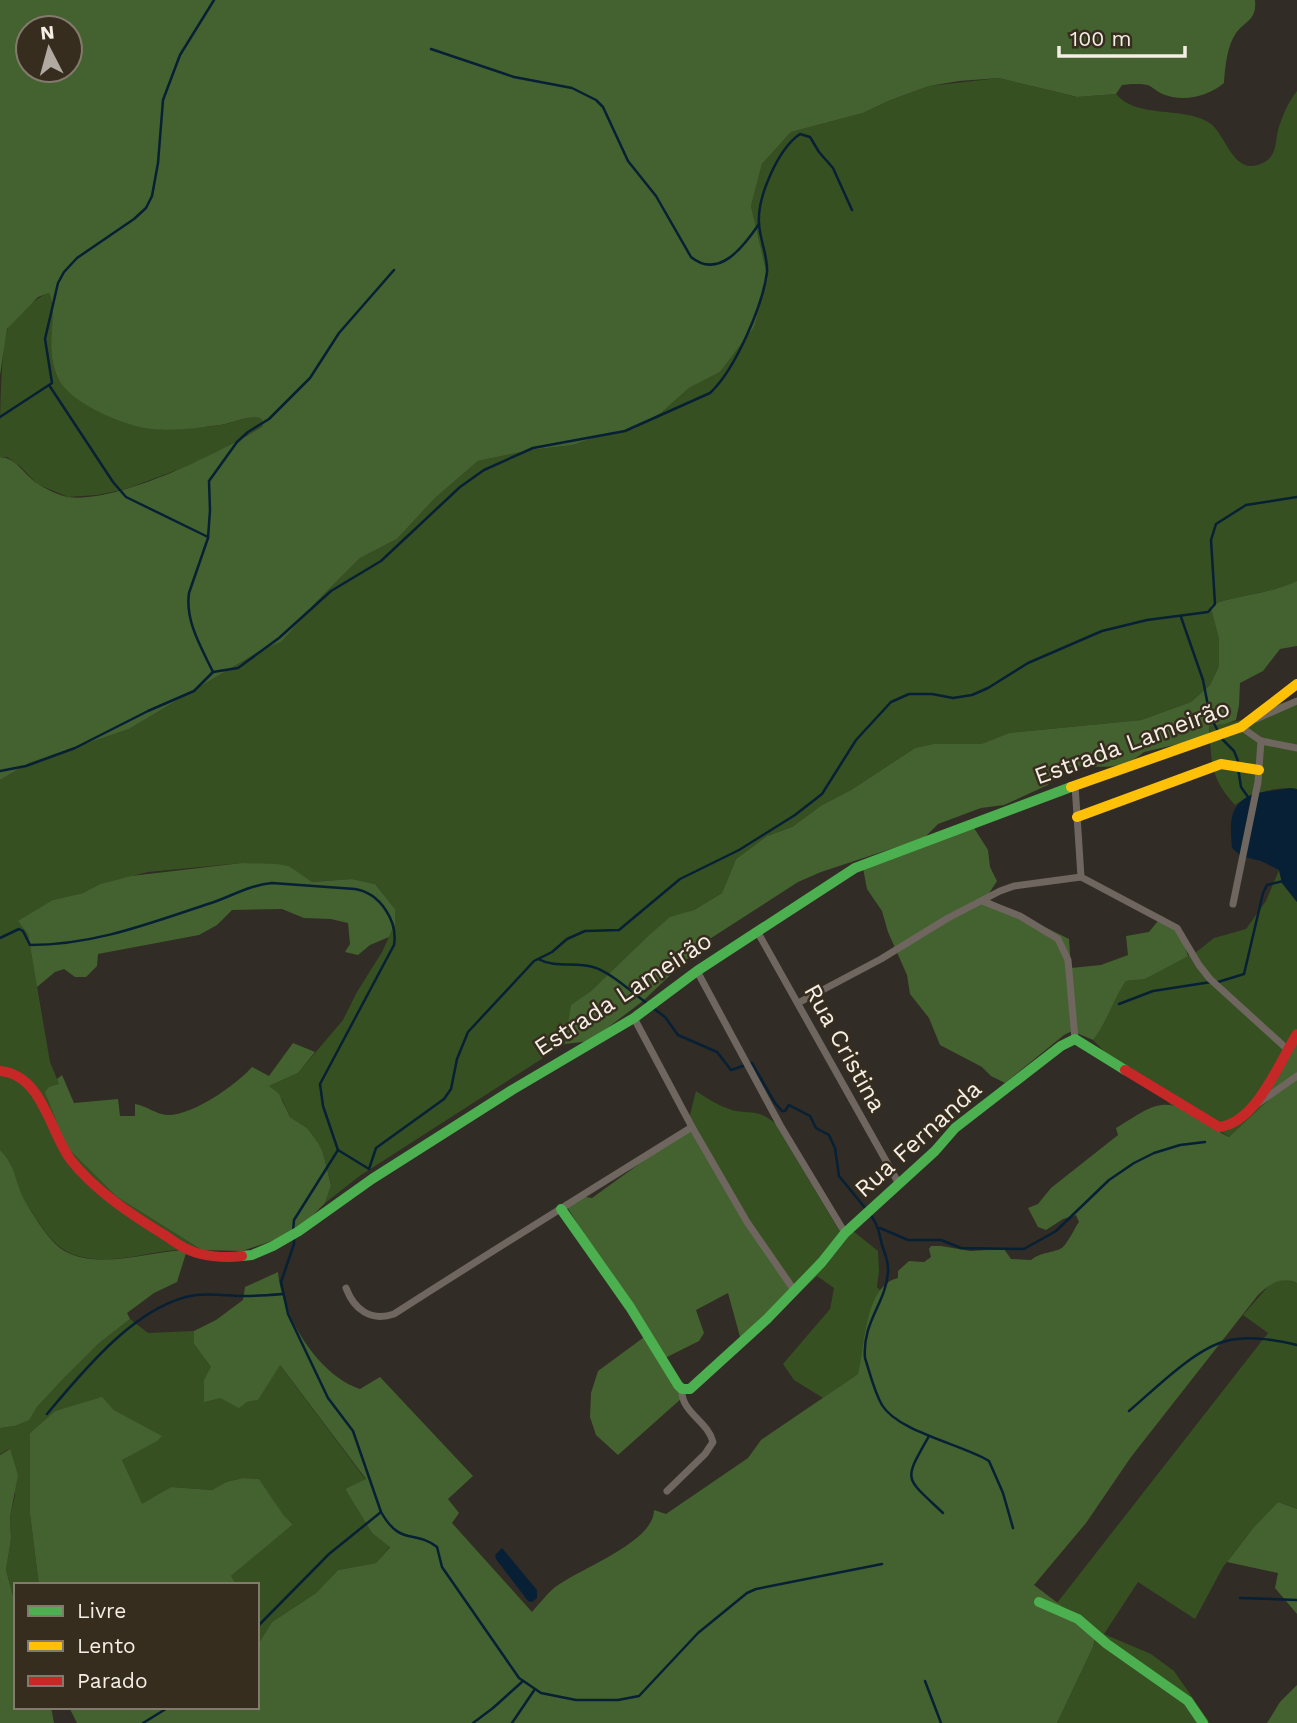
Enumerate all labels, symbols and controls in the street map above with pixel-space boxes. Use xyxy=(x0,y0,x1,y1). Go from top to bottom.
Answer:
north arrow xyxy=(14,14,84,84)
scale bar xyxy=(1059,14,1185,58)
text: N xyxy=(39,20,55,45)
text: 100 m xyxy=(1070,26,1132,51)
street label: Estrada Lameirão xyxy=(1031,694,1233,790)
street label: Estrada Lameirão xyxy=(529,926,717,1062)
street label: Rua Cristina xyxy=(798,979,892,1117)
street label: Rua Fernanda xyxy=(849,1075,987,1203)
legend xyxy=(14,1583,259,1709)
text: Livre xyxy=(77,1598,126,1623)
text: Lento xyxy=(77,1633,136,1658)
text: Parado xyxy=(77,1668,148,1693)

